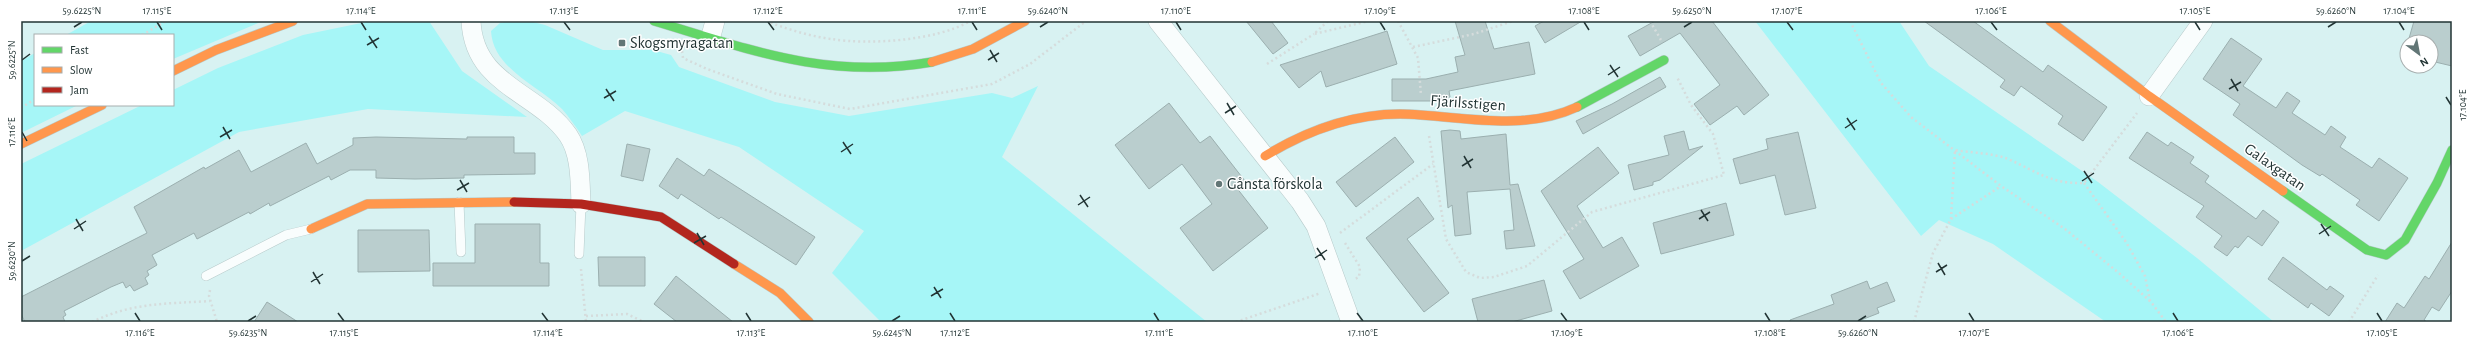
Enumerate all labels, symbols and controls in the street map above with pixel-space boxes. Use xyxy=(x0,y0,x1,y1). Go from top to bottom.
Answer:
text: 59.6225°N xyxy=(63,6,101,16)
text: 17.115°E xyxy=(143,6,172,16)
text: 17.114°E xyxy=(346,6,376,16)
text: 17.113°E xyxy=(550,6,579,16)
text: 17.112°E xyxy=(753,6,783,16)
text: 17.111°E xyxy=(958,6,986,16)
text: 59.6240°N xyxy=(1028,6,1068,16)
text: 17.110°E xyxy=(1161,6,1191,16)
text: 17.109°E xyxy=(1364,6,1396,16)
text: 17.108°E xyxy=(1568,6,1600,16)
text: 59.6250°N xyxy=(1672,6,1712,16)
text: 17.107°E xyxy=(1772,6,1802,16)
text: 17.106°E xyxy=(1975,6,2007,16)
text: 17.105°E xyxy=(2180,6,2210,16)
text: 59.6260°N xyxy=(2316,6,2356,16)
text: 17.104°E xyxy=(2383,6,2415,16)
legend xyxy=(34,34,174,106)
north arrow xyxy=(2399,34,2439,74)
place label: Skogsmyragatan xyxy=(630,35,733,52)
marker: Skogsmyragatan xyxy=(617,38,627,48)
text: 59.6225°N xyxy=(7,41,17,79)
text: Fast xyxy=(70,44,89,56)
text: N xyxy=(2418,55,2430,69)
text: Slow xyxy=(70,64,92,76)
text: Jam xyxy=(70,84,89,96)
text: 17.104°E xyxy=(2458,89,2468,121)
street label: Fjärilsstigen xyxy=(1430,92,1506,115)
text: 17.116°E xyxy=(7,117,17,147)
street label: Galaxgatan xyxy=(2242,140,2308,194)
place label: Gånsta förskola xyxy=(1227,176,1323,192)
marker: Gånsta förskola xyxy=(1214,179,1224,189)
text: 59.6230°N xyxy=(7,241,17,281)
text: 17.116°E xyxy=(125,328,155,338)
text: 59.6235°N xyxy=(229,328,267,338)
text: 17.115°E xyxy=(330,328,359,338)
text: 17.114°E xyxy=(533,328,563,338)
text: 17.113°E xyxy=(737,328,766,338)
text: 59.6245°N xyxy=(872,328,912,338)
text: 17.112°E xyxy=(940,328,970,338)
text: 17.111°E xyxy=(1145,328,1173,338)
text: 17.110°E xyxy=(1348,328,1378,338)
text: 17.109°E xyxy=(1551,328,1583,338)
text: 17.108°E xyxy=(1754,328,1786,338)
text: 59.6260°N xyxy=(1838,328,1878,338)
text: 17.107°E xyxy=(1959,328,1989,338)
text: 17.106°E xyxy=(2162,328,2194,338)
text: 17.105°E xyxy=(2367,328,2397,338)

